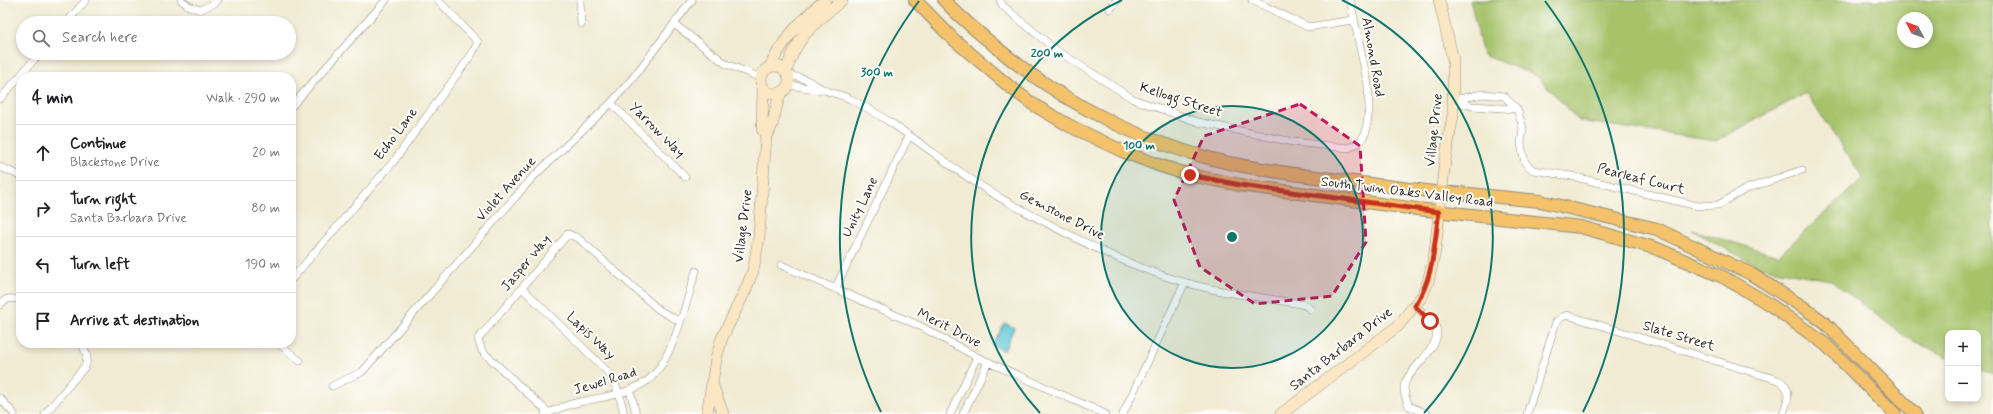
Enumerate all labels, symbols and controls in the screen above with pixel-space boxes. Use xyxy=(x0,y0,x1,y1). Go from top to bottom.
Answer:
north arrow xyxy=(1897,12,1933,48)
search box xyxy=(16,16,296,60)
street label: Almond Road xyxy=(1357,16,1389,98)
icon: search xyxy=(30,27,52,49)
text: Search here xyxy=(62,28,138,48)
text: 200 m xyxy=(1031,46,1064,62)
text: 300 m xyxy=(861,65,894,81)
street label: Kellogg Street xyxy=(1137,78,1225,124)
text: 4 min xyxy=(32,87,73,109)
text: Walk · 290 m xyxy=(206,90,280,107)
street label: Village Drive xyxy=(1421,93,1447,167)
street label: Yarrow Way xyxy=(625,98,689,162)
street label: Echo Lane xyxy=(370,104,422,164)
text: Continue xyxy=(70,134,126,154)
text: 100 m xyxy=(1123,138,1156,154)
icon: ahead xyxy=(32,142,54,164)
text: 20 m xyxy=(252,144,280,161)
street label: Violet Avenue xyxy=(472,153,540,225)
text: Blackstone Drive xyxy=(70,154,160,171)
street label: Pearleaf Court xyxy=(1595,159,1687,199)
route end xyxy=(1181,166,1199,184)
street label: South Twin Oaks Valley Road xyxy=(1320,172,1494,212)
street label: Unity Lane xyxy=(838,174,882,240)
street label: Gemstone Drive xyxy=(1016,186,1108,244)
street label: Village Drive xyxy=(730,188,756,264)
text: Turn right xyxy=(70,190,137,210)
icon: right xyxy=(32,198,54,220)
text: 80 m xyxy=(251,200,280,217)
text: Santa Barbara Drive xyxy=(70,210,187,227)
centre of rings xyxy=(1225,230,1239,244)
street label: Jasper Way xyxy=(497,231,555,295)
icon: left xyxy=(32,254,54,276)
text: Turn left xyxy=(70,255,130,275)
text: 190 m xyxy=(245,256,280,273)
street label: Santa Barbara Drive xyxy=(1286,303,1396,395)
street label: Merit Drive xyxy=(914,304,984,352)
street label: Lapis Way xyxy=(563,308,619,364)
icon: arrive xyxy=(32,310,54,332)
text: Arrive at destination xyxy=(70,311,199,331)
route start xyxy=(1421,312,1439,330)
street label: Slate Street xyxy=(1641,316,1718,356)
map controls xyxy=(1945,330,1981,402)
button: + xyxy=(1945,330,1981,366)
street label: Jewel Road xyxy=(571,363,639,399)
button: − xyxy=(1945,366,1981,402)

